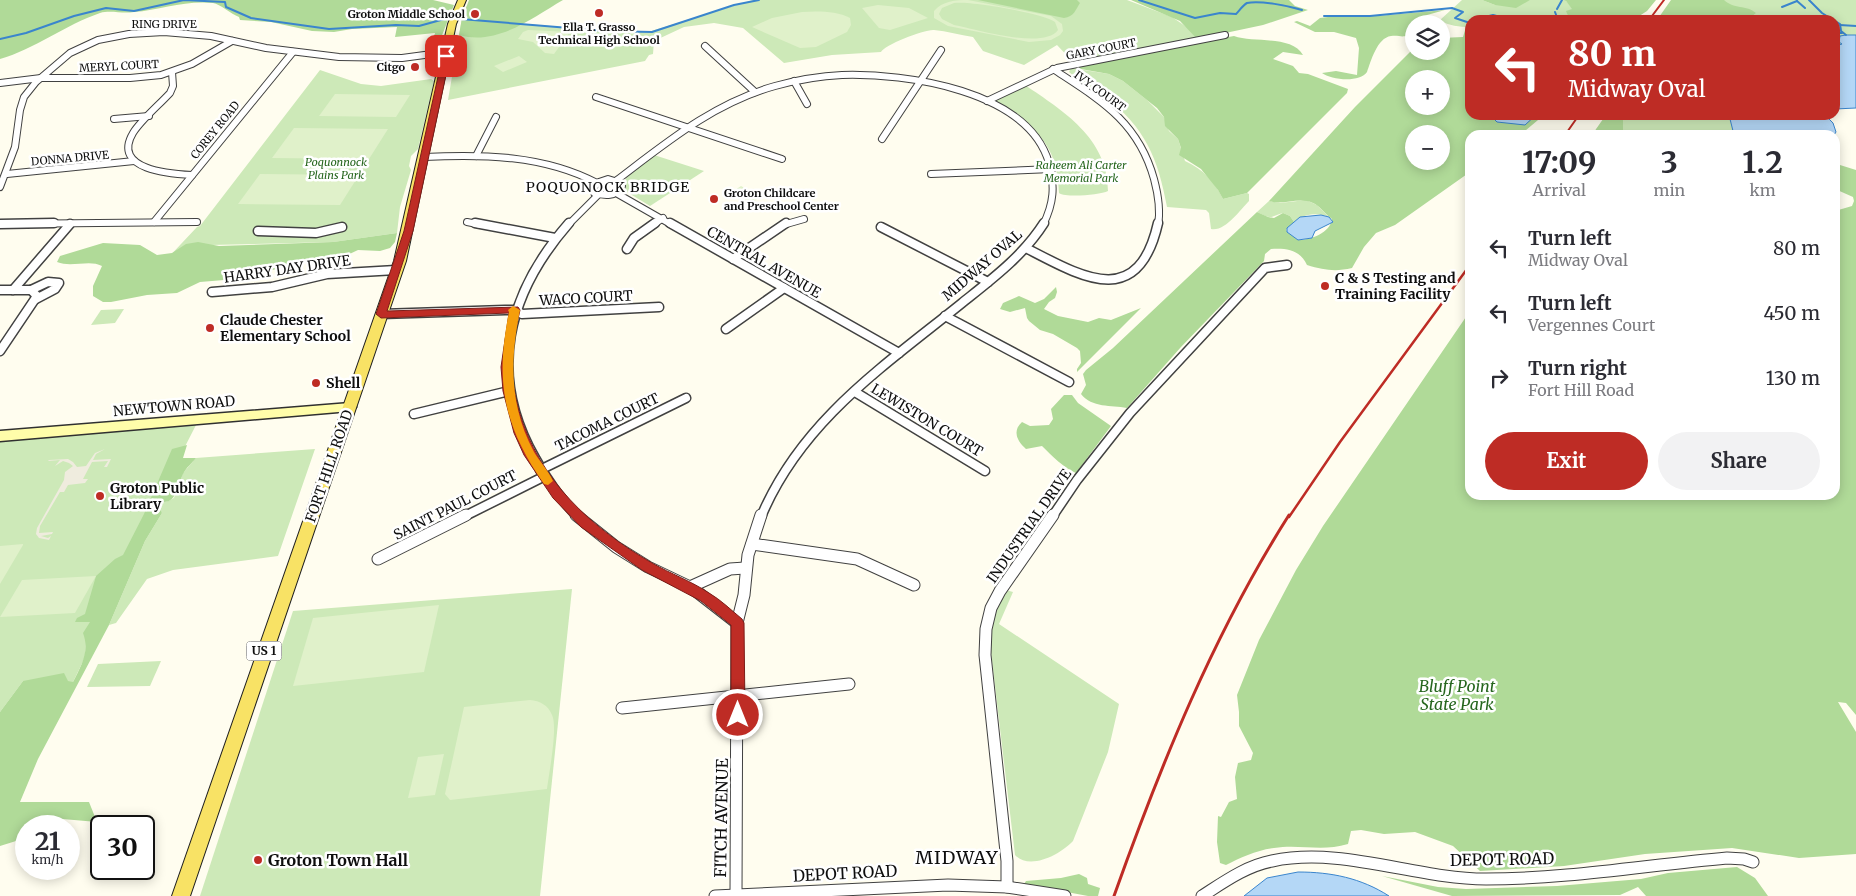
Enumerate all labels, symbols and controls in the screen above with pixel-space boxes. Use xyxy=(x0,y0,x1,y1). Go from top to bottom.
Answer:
place label: Groton Middle School xyxy=(348,7,465,21)
marker: Ella T. Grasso Technical High School xyxy=(593,7,605,19)
marker: Groton Middle School xyxy=(469,8,481,20)
map controls xyxy=(1405,15,1450,170)
button: layers xyxy=(1405,15,1450,60)
street label: RING DRIVE xyxy=(131,17,197,31)
place label: Ella T. Grasso Technical High School xyxy=(538,20,660,47)
text: 80 m xyxy=(1568,32,1656,76)
pin xyxy=(425,35,467,77)
street label: GARY COURT xyxy=(1065,35,1138,63)
icon: left xyxy=(1485,35,1550,100)
icon: arrive xyxy=(432,42,460,70)
street label: MERYL COURT xyxy=(79,57,160,75)
place label: Citgo xyxy=(377,60,405,74)
marker: Citgo xyxy=(409,61,421,73)
street label: IVY COURT xyxy=(1072,68,1129,115)
button: + xyxy=(1405,70,1450,115)
text: Midway Oval xyxy=(1568,75,1705,103)
street label: COREY ROAD xyxy=(187,98,243,162)
button: − xyxy=(1405,125,1450,170)
text: 17:09 xyxy=(1522,143,1597,181)
text: 3 xyxy=(1661,143,1678,181)
text: 1.2 xyxy=(1742,143,1783,181)
street label: DONNA DRIVE xyxy=(30,148,110,168)
park label: Poquonnock Plains Park xyxy=(305,155,367,182)
park label: Raheem Ali Carter Memorial Park xyxy=(1036,158,1127,185)
district label: POQUONOCK BRIDGE xyxy=(526,178,690,196)
text: Arrival xyxy=(1533,180,1586,200)
text: min xyxy=(1654,180,1685,200)
text: km xyxy=(1750,180,1776,200)
place label: Groton Childcare and Preschool Center xyxy=(724,186,839,213)
marker: Groton Childcare and Preschool Center xyxy=(708,193,720,205)
street label: CENTRAL AVENUE xyxy=(704,222,824,302)
street label: MIDWAY OVAL xyxy=(938,225,1026,305)
text: Turn left xyxy=(1528,226,1612,250)
icon: left xyxy=(1485,234,1513,262)
text: 80 m xyxy=(1773,236,1820,260)
text: Midway Oval xyxy=(1528,250,1628,270)
street label: HARRY DAY DRIVE xyxy=(222,251,352,287)
place label: C & S Testing and Training Facility xyxy=(1335,269,1456,303)
marker: C & S Testing and Training Facility xyxy=(1319,280,1331,292)
street label: WACO COURT xyxy=(538,287,633,309)
text: Turn left xyxy=(1528,291,1612,315)
icon: left xyxy=(1485,299,1513,327)
text: 450 m xyxy=(1764,301,1820,325)
place label: Claude Chester Elementary School xyxy=(220,311,351,345)
text: Vergennes Court xyxy=(1528,315,1655,335)
marker: Claude Chester Elementary School xyxy=(204,322,216,334)
text: Turn right xyxy=(1528,356,1627,380)
icon: right xyxy=(1485,364,1513,392)
text: 130 m xyxy=(1766,366,1820,390)
place label: Shell xyxy=(326,374,361,392)
marker: Shell xyxy=(310,377,322,389)
street label: LEWISTON COURT xyxy=(868,380,986,461)
text: Fort Hill Road xyxy=(1528,380,1634,400)
street label: TACOMA COURT xyxy=(552,389,662,455)
street label: NEWTOWN ROAD xyxy=(112,392,236,420)
street label: FORT HILL ROAD xyxy=(301,407,357,525)
button: Exit xyxy=(1485,432,1648,490)
button: Share xyxy=(1658,432,1820,490)
street label: INDUSTRIAL DRIVE xyxy=(983,465,1075,587)
street label: SAINT PAUL COURT xyxy=(390,466,520,544)
place label: Groton Public Library xyxy=(110,479,204,513)
marker: Groton Public Library xyxy=(94,490,106,502)
road number: US 1 xyxy=(246,641,282,660)
park label: Bluff Point State Park xyxy=(1419,676,1496,714)
position arrow xyxy=(711,688,763,740)
street label: FITCH AVENUE xyxy=(710,757,732,878)
speed limit sign: 30 xyxy=(90,815,155,880)
text: 21 xyxy=(35,825,60,857)
district label: MIDWAY xyxy=(915,846,999,869)
street label: DEPOT ROAD xyxy=(1450,848,1554,870)
place label: Groton Town Hall xyxy=(268,850,408,870)
text: km/h xyxy=(32,852,63,867)
marker: Groton Town Hall xyxy=(252,854,264,866)
street label: DEPOT ROAD xyxy=(792,860,898,886)

